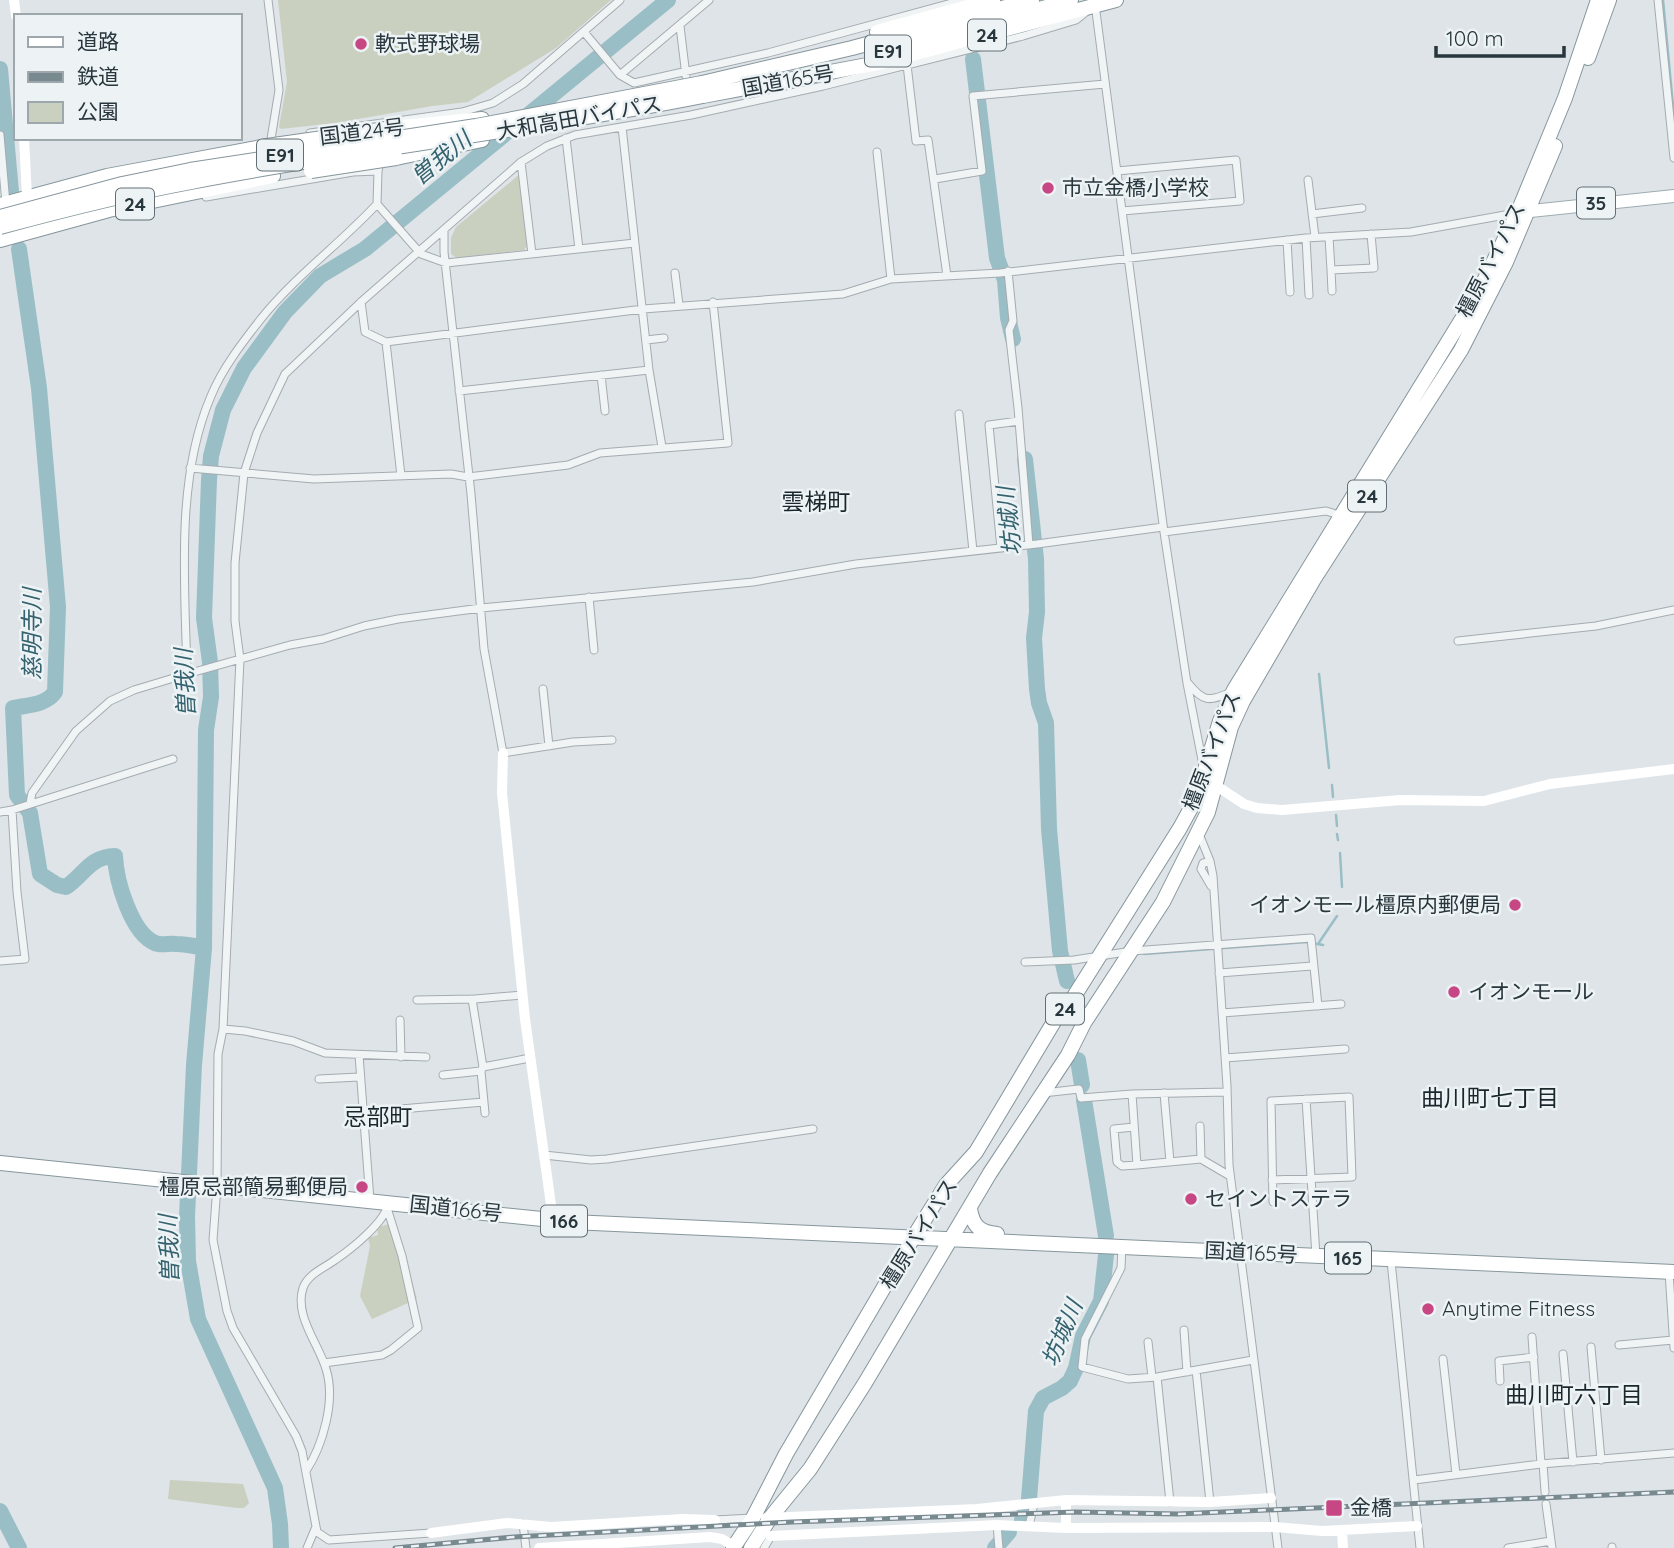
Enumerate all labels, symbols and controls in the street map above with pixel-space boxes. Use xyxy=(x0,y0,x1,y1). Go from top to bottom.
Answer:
legend xyxy=(14,14,242,140)
scale bar xyxy=(1436,14,1564,58)
road number: 24 xyxy=(968,20,1006,50)
text: 100 m xyxy=(1446,25,1504,51)
text: 道路 xyxy=(77,28,119,54)
place label: 軟式野球場 xyxy=(375,30,480,56)
marker: 軟式野球場 xyxy=(353,36,369,52)
road number: E91 xyxy=(865,36,911,66)
street label: 国道165号 xyxy=(740,59,836,101)
text: 鉄道 xyxy=(77,63,119,89)
street label: 大和高田バイパス xyxy=(494,90,664,144)
text: 公園 xyxy=(77,98,119,124)
street label: 国道24号 xyxy=(318,113,406,149)
water label: 曽我川 xyxy=(405,123,479,191)
road number: E91 xyxy=(257,140,303,170)
place label: 市立金橋小学校 xyxy=(1062,174,1209,200)
marker: 市立金橋小学校 xyxy=(1040,180,1056,196)
road number: 24 xyxy=(116,188,154,220)
road number: 35 xyxy=(1577,188,1615,218)
street label: 橿原バイパス xyxy=(1450,198,1530,321)
road number: 24 xyxy=(1348,481,1386,512)
water label: 坊城川 xyxy=(990,482,1027,557)
district label: 雲梯町 xyxy=(782,487,851,516)
water label: 慈明寺川 xyxy=(17,585,46,680)
water label: 曽我川 xyxy=(168,645,201,718)
street label: 橿原バイパス xyxy=(1176,687,1246,814)
place label: イオンモール橿原内郵便局 xyxy=(1249,891,1501,917)
marker: イオンモール橿原内郵便局 xyxy=(1507,897,1523,913)
place label: イオンモール xyxy=(1468,978,1594,1004)
marker: イオンモール xyxy=(1446,984,1462,1000)
road number: 24 xyxy=(1046,993,1084,1024)
district label: 曲川町七丁目 xyxy=(1421,1083,1559,1112)
district label: 忌部町 xyxy=(344,1102,413,1131)
place label: 橿原忌部簡易郵便局 xyxy=(159,1173,348,1199)
street label: 橿原バイパス xyxy=(874,1173,962,1294)
marker: 橿原忌部簡易郵便局 xyxy=(354,1179,370,1195)
place label: セイントステラ xyxy=(1205,1185,1352,1211)
street label: 国道166号 xyxy=(408,1190,504,1226)
marker: セイントステラ xyxy=(1183,1191,1199,1207)
road number: 166 xyxy=(541,1205,587,1236)
water label: 曽我川 xyxy=(153,1211,184,1284)
street label: 国道165号 xyxy=(1204,1237,1298,1267)
road number: 165 xyxy=(1325,1242,1371,1274)
water label: 坊城川 xyxy=(1035,1293,1090,1370)
place label: Anytime Fitness xyxy=(1442,1295,1595,1321)
marker: Anytime Fitness xyxy=(1420,1301,1436,1317)
district label: 曲川町六丁目 xyxy=(1505,1380,1643,1409)
place label: 金橋 xyxy=(1350,1494,1392,1520)
marker: 金橋 xyxy=(1324,1498,1344,1518)

